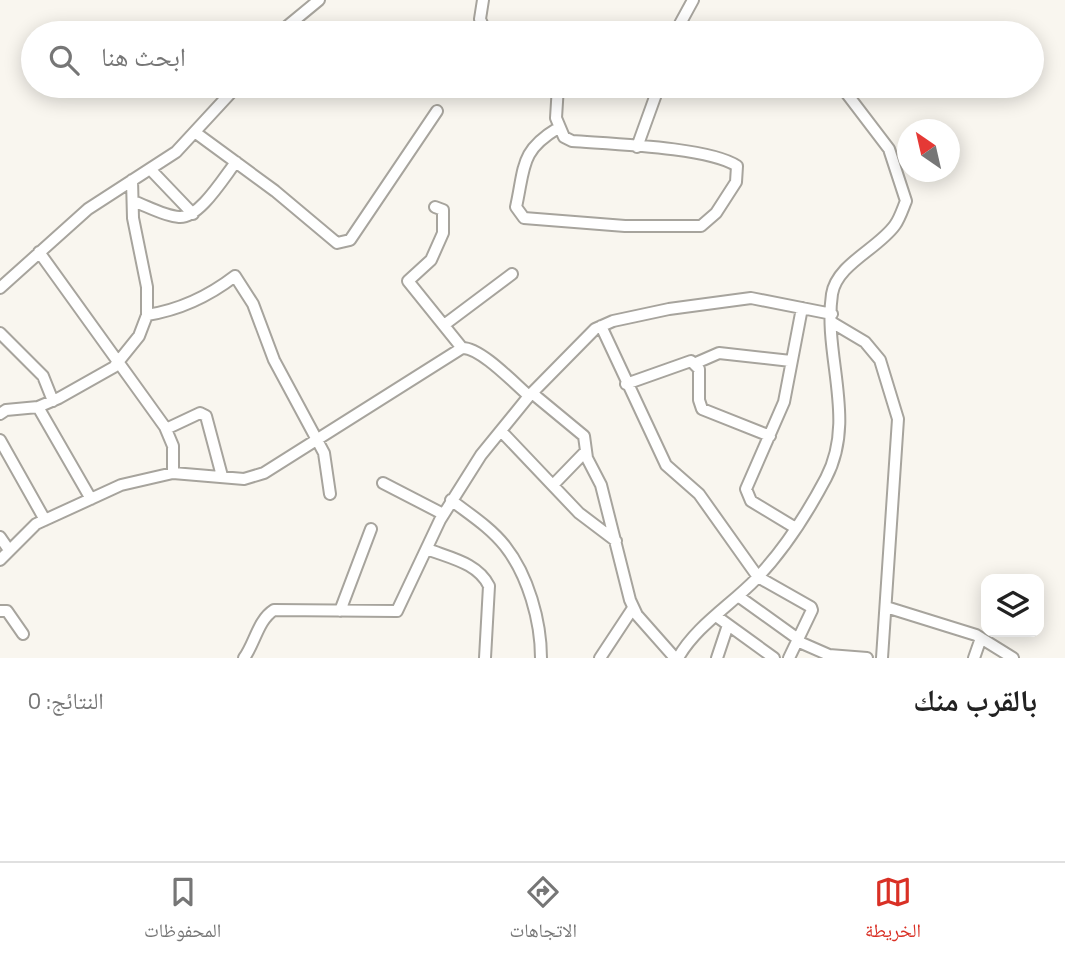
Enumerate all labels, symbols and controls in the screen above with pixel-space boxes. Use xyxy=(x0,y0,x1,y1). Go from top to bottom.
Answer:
search box xyxy=(21,21,1044,98)
text: ابحث هنا xyxy=(101,37,186,76)
icon: search xyxy=(45,41,83,79)
north arrow xyxy=(897,119,960,182)
map controls xyxy=(981,574,1044,637)
button: layers xyxy=(981,574,1044,637)
text: بالقرب منك xyxy=(913,677,1037,723)
text: النتائج: 0 xyxy=(28,683,104,718)
tab: المحفوظات xyxy=(144,873,221,949)
tab: الاتجاهات xyxy=(509,873,577,949)
tab: الخريطة xyxy=(865,873,921,949)

